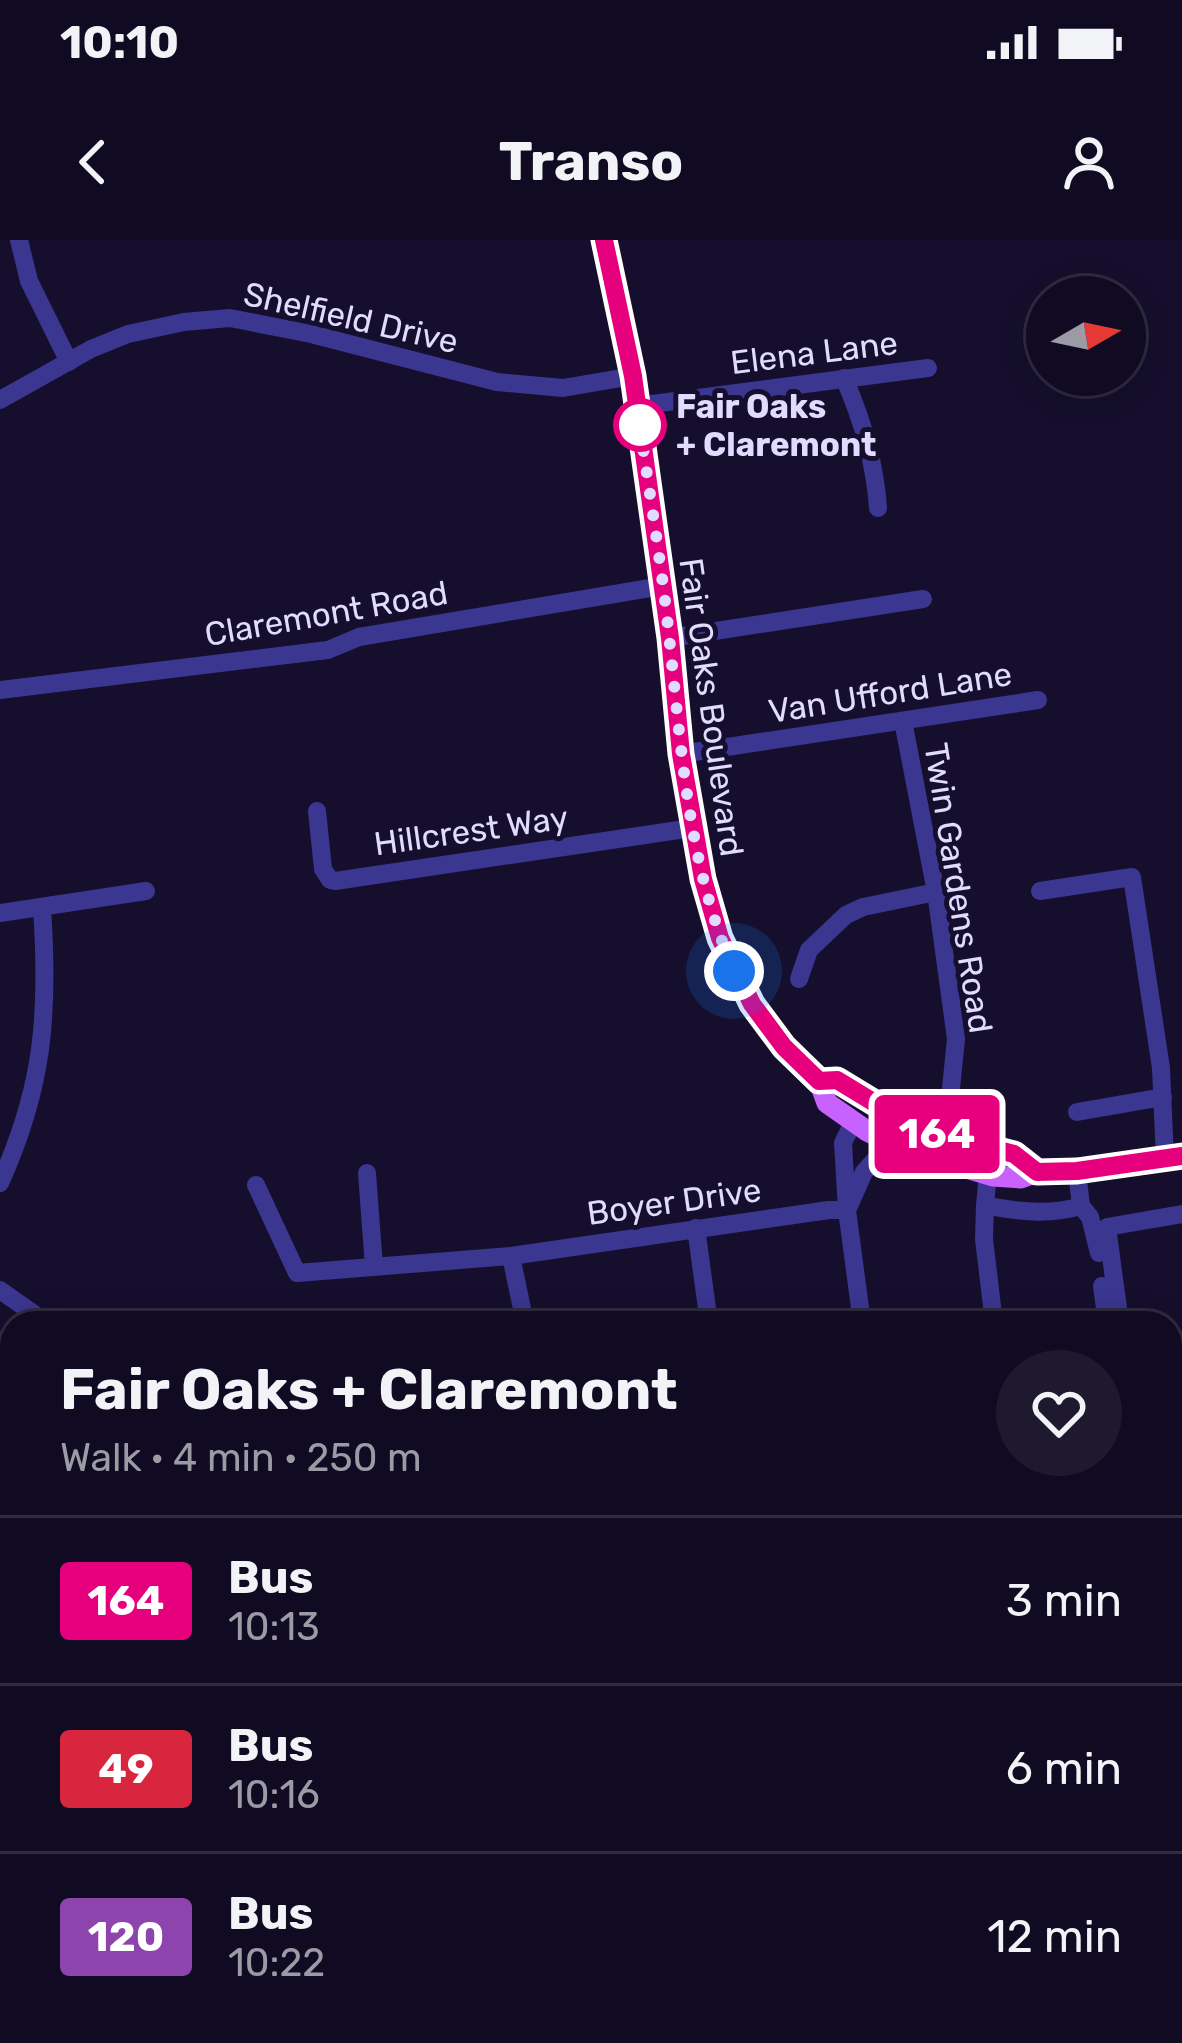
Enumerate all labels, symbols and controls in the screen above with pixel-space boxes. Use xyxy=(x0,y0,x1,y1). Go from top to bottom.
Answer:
text: 10:10 xyxy=(60,16,179,69)
icon: back xyxy=(60,129,126,195)
icon: person xyxy=(1056,129,1122,195)
text: Transo xyxy=(499,130,683,194)
street label: Shelfield Drive xyxy=(240,274,462,361)
north arrow xyxy=(1026,276,1146,396)
map controls xyxy=(1026,276,1146,396)
street label: Elena Lane xyxy=(728,323,900,382)
place label: Fair Oaks + Claremont xyxy=(676,387,876,464)
marker: Fair Oaks + Claremont xyxy=(615,400,665,450)
street label: Fair Oaks Boulevard xyxy=(671,555,752,859)
street label: Claremont Road xyxy=(201,573,451,654)
street label: Van Ufford Lane xyxy=(766,654,1015,731)
street label: Twin Gardens Road xyxy=(916,740,1001,1036)
street label: Hillcrest Way xyxy=(372,798,571,863)
your location xyxy=(704,941,764,1001)
line badge: 164 xyxy=(868,1095,1006,1173)
text: 164 xyxy=(899,1109,975,1159)
street label: Boyer Drive xyxy=(584,1170,764,1233)
button: heart xyxy=(996,1350,1122,1476)
text: Fair Oaks + Claremont xyxy=(60,1356,678,1423)
text: Walk · 4 min · 250 m xyxy=(60,1435,422,1481)
text: Bus xyxy=(228,1551,313,1604)
text: 3 min xyxy=(1006,1574,1122,1627)
text: 164 xyxy=(88,1576,164,1626)
text: 10:13 xyxy=(228,1604,320,1650)
text: Bus xyxy=(228,1719,313,1772)
text: 6 min xyxy=(1006,1742,1122,1795)
text: 49 xyxy=(98,1744,154,1794)
text: 10:16 xyxy=(228,1772,320,1818)
text: Bus xyxy=(228,1887,313,1940)
text: 12 min xyxy=(987,1910,1122,1963)
text: 120 xyxy=(88,1912,164,1962)
text: 10:22 xyxy=(228,1940,325,1986)

